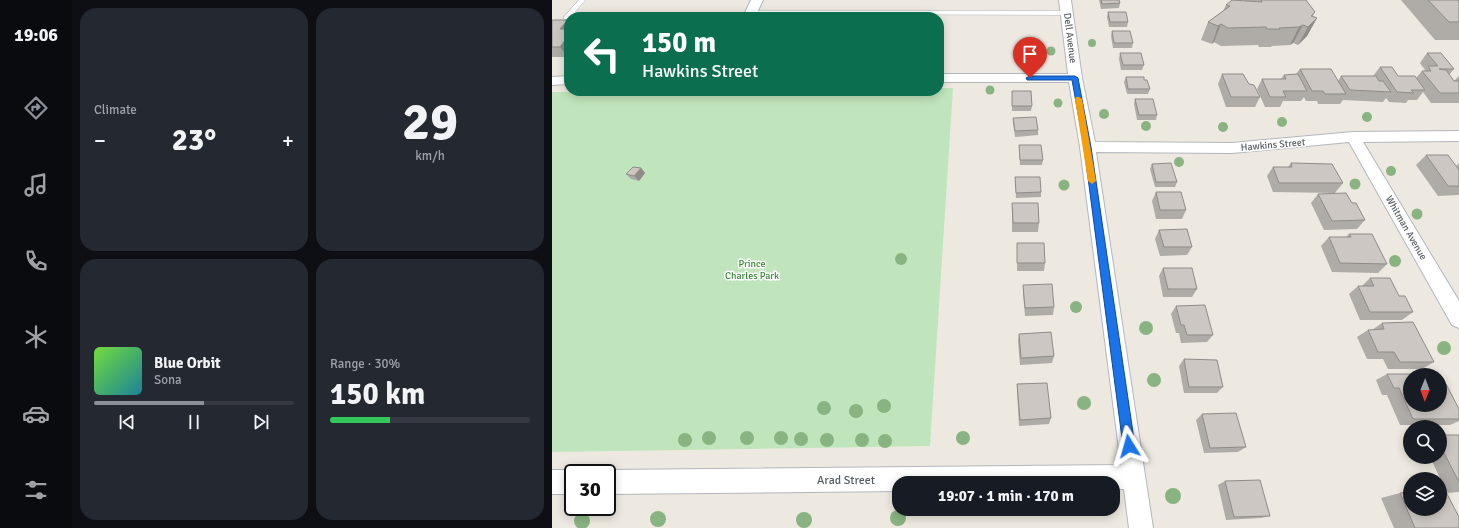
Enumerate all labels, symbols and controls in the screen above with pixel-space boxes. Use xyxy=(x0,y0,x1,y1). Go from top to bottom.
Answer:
street label: Dell Avenue xyxy=(1061,12,1079,64)
text: 19:06 xyxy=(14,24,58,46)
text: 150 m xyxy=(642,26,716,60)
icon: left xyxy=(576,28,628,80)
pin xyxy=(1013,37,1047,78)
icon: arrive xyxy=(1019,43,1041,65)
text: Hawkins Street xyxy=(642,60,758,82)
text: 29 xyxy=(402,90,458,154)
icon: directions xyxy=(22,94,50,122)
text: Climate xyxy=(94,102,137,118)
text: 23° xyxy=(172,122,216,159)
text: − xyxy=(94,127,106,154)
text: + xyxy=(282,127,294,154)
street label: Hawkins Street xyxy=(1240,136,1306,154)
text: km/h xyxy=(415,148,445,164)
icon: music xyxy=(22,171,50,199)
street label: Whitman Avenue xyxy=(1383,194,1429,262)
icon: phone xyxy=(22,247,50,275)
park label: Prince Charles Park xyxy=(725,258,779,282)
icon: climate xyxy=(22,323,50,351)
text: Blue Orbit xyxy=(154,354,221,372)
text: Range · 30% xyxy=(330,356,400,372)
north arrow xyxy=(1403,368,1447,412)
map controls xyxy=(1403,368,1447,516)
text: Sona xyxy=(154,372,182,388)
text: 150 km xyxy=(330,376,425,413)
icon: car xyxy=(22,400,50,428)
icon: previous xyxy=(116,411,138,433)
icon: pause xyxy=(183,411,205,433)
icon: next xyxy=(250,411,272,433)
button: search xyxy=(1403,420,1447,464)
position arrow xyxy=(1108,425,1150,467)
speed limit sign: 30 xyxy=(564,464,616,516)
button: layers xyxy=(1403,472,1447,516)
street label: Arad Street xyxy=(817,473,875,488)
icon: filters xyxy=(22,476,50,504)
text: 19:07 · 1 min · 170 m xyxy=(938,487,1074,505)

